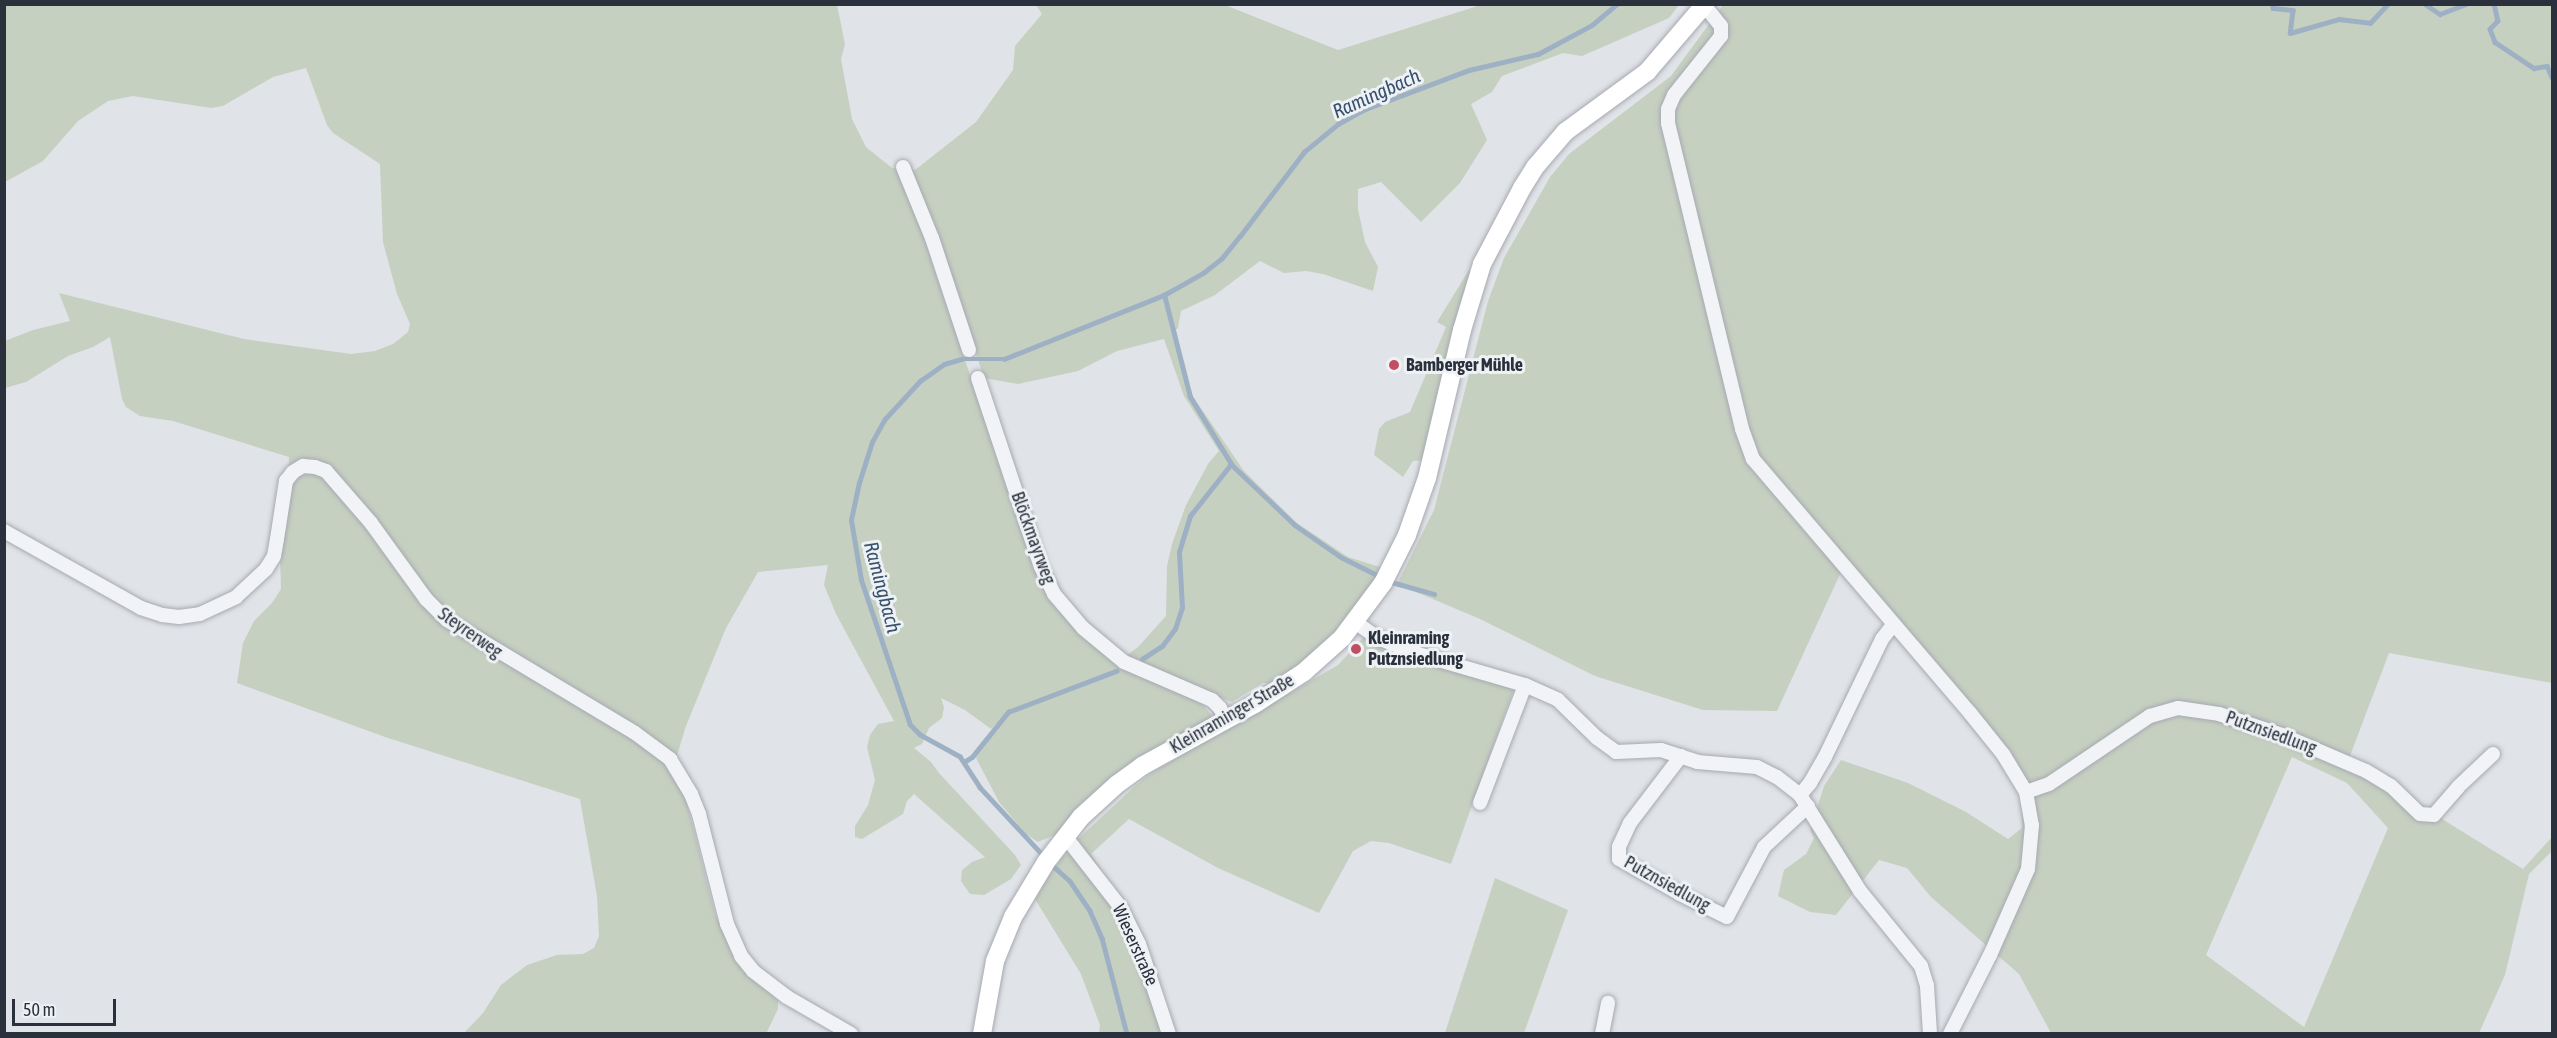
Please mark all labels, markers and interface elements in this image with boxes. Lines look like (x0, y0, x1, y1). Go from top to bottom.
water label: Ramingbach (1329, 63, 1423, 123)
place label: Bamberger Mühle (1406, 354, 1523, 376)
marker: Bamberger Mühle (1387, 358, 1401, 372)
street label: Blöckmayrweg (1006, 489, 1060, 587)
water label: Ramingbach (859, 539, 907, 635)
street label: Steyrerweg (434, 603, 506, 663)
place label: Kleinraming Putznsiedlung (1368, 628, 1463, 670)
marker: Kleinraming Putznsiedlung (1349, 642, 1363, 656)
street label: Kleinraminger Straße (1166, 670, 1298, 758)
street label: Putznsiedlung (2223, 707, 2319, 759)
street label: Putznsiedlung (1620, 852, 1714, 916)
street label: Wieserstraße (1108, 901, 1162, 989)
scale bar (15, 987, 118, 1025)
text: 50 m (23, 999, 55, 1020)

